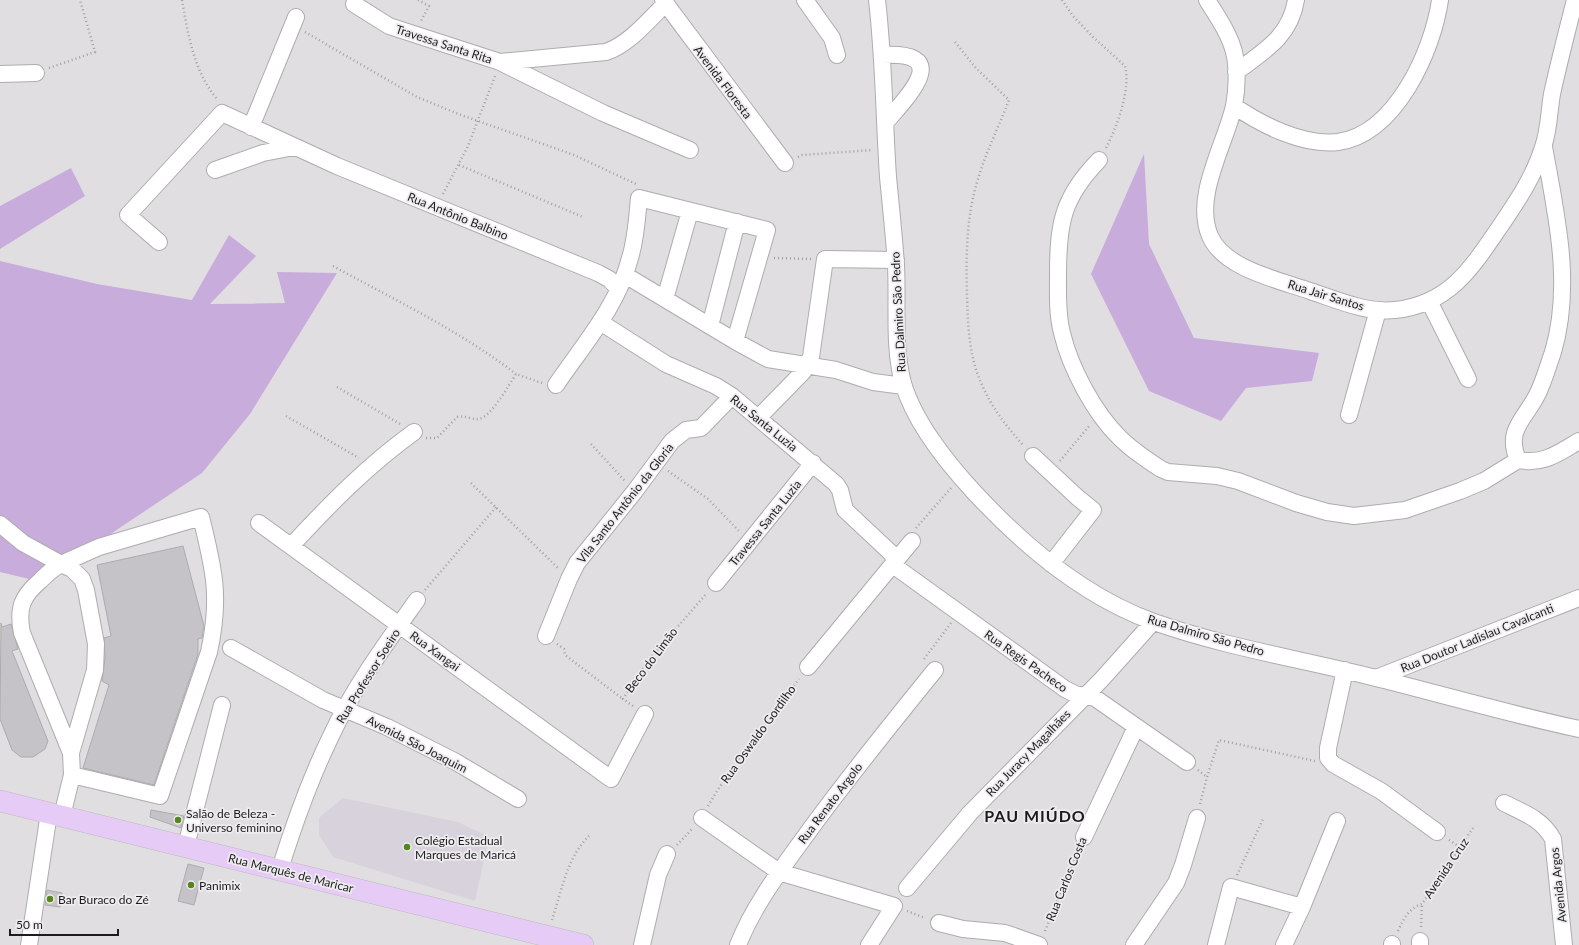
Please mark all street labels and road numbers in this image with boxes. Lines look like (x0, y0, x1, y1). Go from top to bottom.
street label: Travessa Santa Rita (394, 21, 494, 67)
street label: Avenida Floresta (691, 43, 755, 122)
street label: Rua Antônio Balbino (405, 189, 511, 243)
street label: Rua Dalmiro São Pedro (887, 251, 909, 373)
street label: Rua Jair Santos (1286, 276, 1366, 314)
street label: Rua Santa Luzia (727, 391, 801, 455)
street label: Vila Santo Antônio da Gloria (573, 440, 677, 566)
street label: Travessa Santa Luzia (726, 477, 804, 569)
street label: Rua Doutor Ladislau Cavalcanti (1398, 600, 1556, 676)
street label: Rua Dalmiro São Pedro (1146, 611, 1266, 659)
street label: Beco do Limão (622, 624, 681, 696)
street label: Rua Professor Soeiro (333, 626, 403, 726)
street label: Rua Regis Pacheco (982, 627, 1071, 695)
street label: Rua Xangai (407, 628, 463, 674)
street label: Rua Oswaldo Gordilho (717, 682, 799, 786)
street label: Rua Juracy Magalhães (983, 706, 1073, 800)
street label: Avenida São Joaquim (364, 712, 470, 776)
street label: Rua Renato Argolo (795, 759, 866, 847)
street label: Avenida Cruz (1420, 834, 1472, 901)
street label: Rua Carlos Costa (1042, 835, 1090, 923)
street label: Avenida Argos (1547, 847, 1569, 923)
street label: Rua Marquês de Maricar (227, 850, 356, 896)

